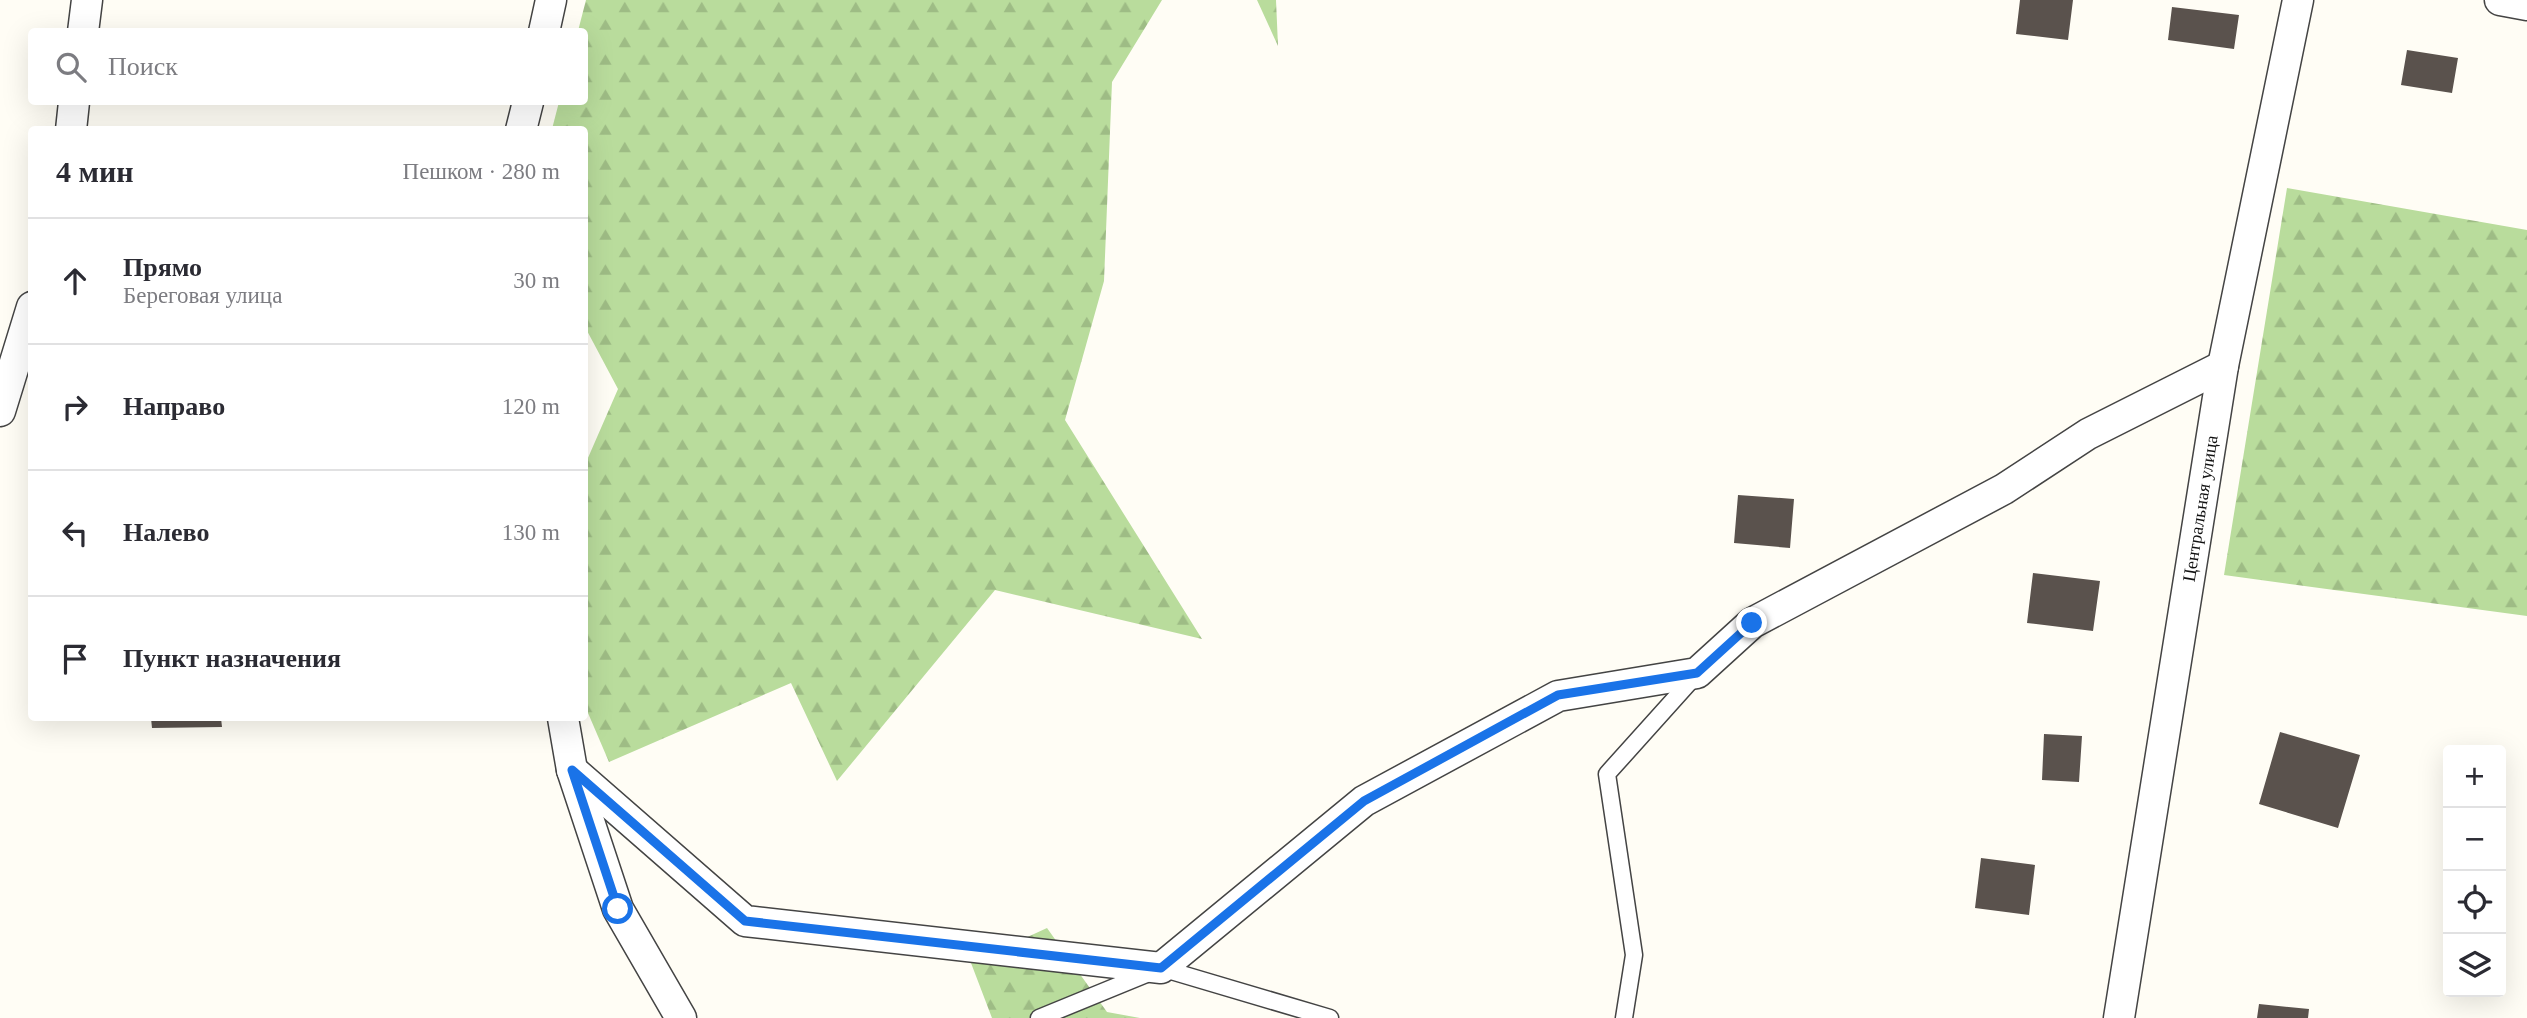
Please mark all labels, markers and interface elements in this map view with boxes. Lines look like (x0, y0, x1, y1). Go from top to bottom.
search box (28, 28, 588, 105)
icon: search (52, 48, 90, 86)
text: Поиск (108, 52, 178, 81)
text: 4 мин (56, 155, 134, 188)
text: Пешком · 280 m (403, 159, 560, 184)
text: Прямо (123, 253, 202, 282)
icon: ahead (56, 262, 94, 300)
text: 30 m (513, 268, 560, 293)
text: Береговая улица (123, 283, 282, 308)
icon: right (56, 388, 94, 426)
text: Направо (123, 392, 225, 421)
text: 120 m (502, 394, 560, 419)
street label: Центральная улица (2179, 434, 2222, 583)
icon: left (56, 514, 94, 552)
text: Налево (123, 518, 209, 547)
text: 130 m (502, 520, 560, 545)
route end (1736, 607, 1767, 638)
icon: arrive (56, 640, 94, 678)
text: Пункт назначения (123, 644, 341, 673)
map controls (2443, 745, 2506, 997)
button: + (2443, 745, 2506, 808)
button: − (2443, 808, 2506, 871)
button: locate (2443, 871, 2506, 934)
route start (602, 893, 633, 924)
button: layers (2443, 934, 2506, 997)

